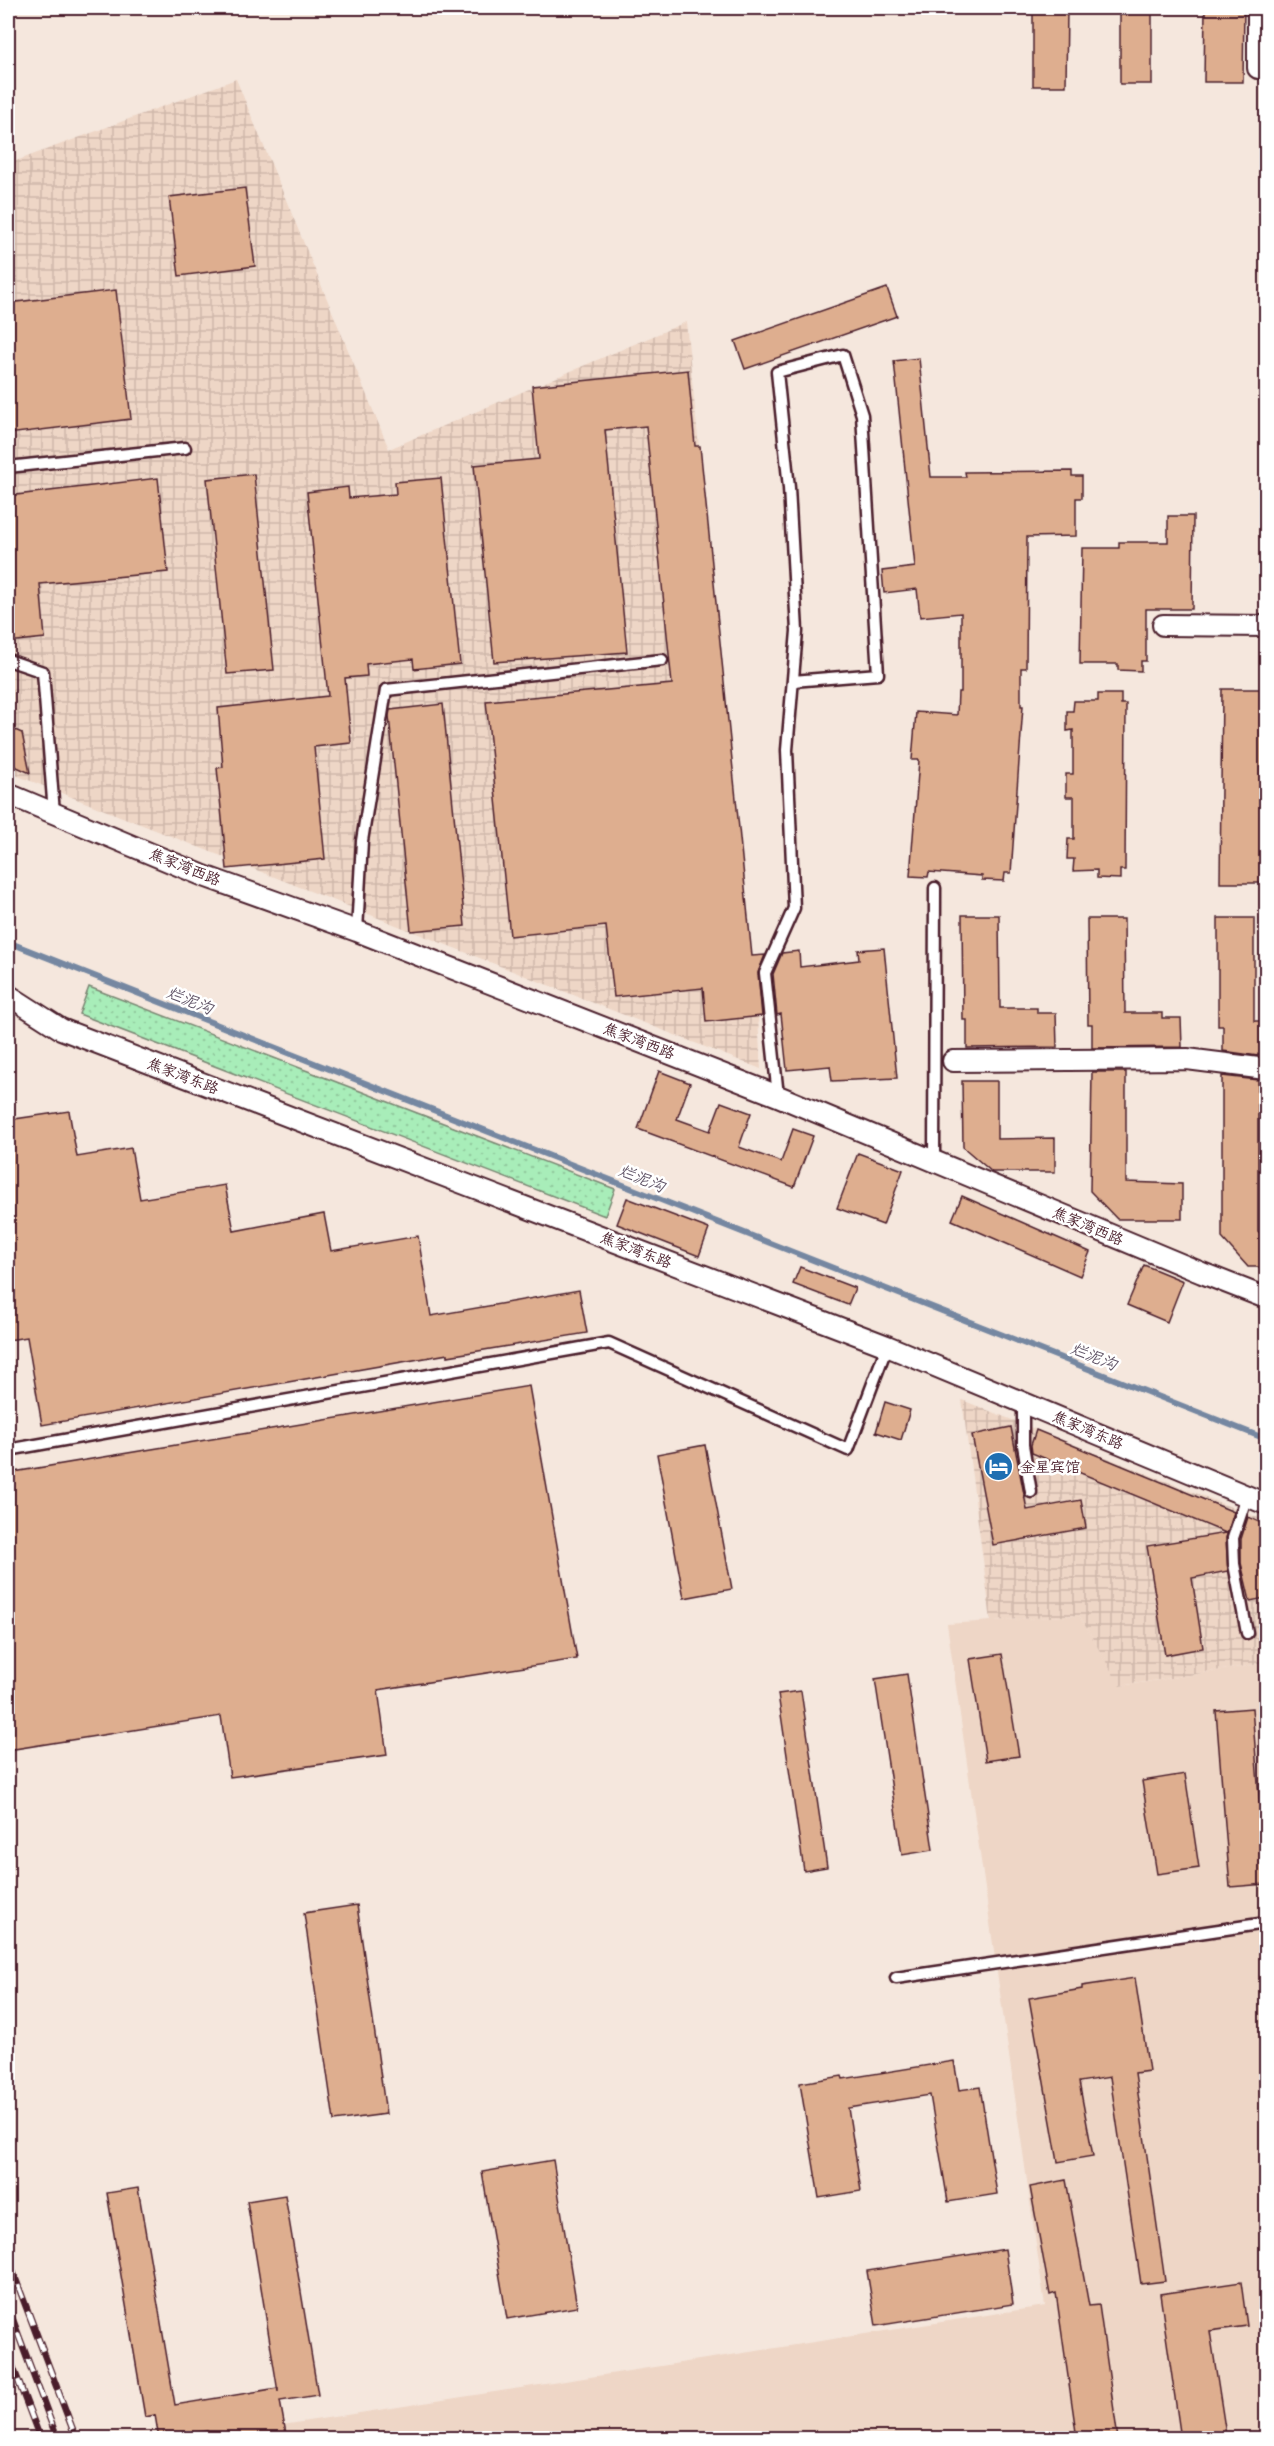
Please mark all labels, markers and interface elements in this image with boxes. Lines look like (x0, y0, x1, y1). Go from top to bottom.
street label: 焦家湾西路 (146, 845, 223, 890)
water label: 烂泥沟 (164, 984, 217, 1020)
street label: 焦家湾西路 (600, 1019, 677, 1064)
street label: 焦家湾东路 (144, 1054, 221, 1099)
water label: 烂泥沟 (616, 1162, 669, 1198)
street label: 焦家湾西路 (1050, 1203, 1126, 1250)
street label: 焦家湾东路 (597, 1228, 674, 1273)
water label: 烂泥沟 (1068, 1340, 1121, 1376)
street label: 焦家湾东路 (1050, 1407, 1126, 1454)
hotel icon: 金星宾馆 (983, 1451, 1015, 1483)
place label: 金星宾馆 (1020, 1458, 1080, 1477)

